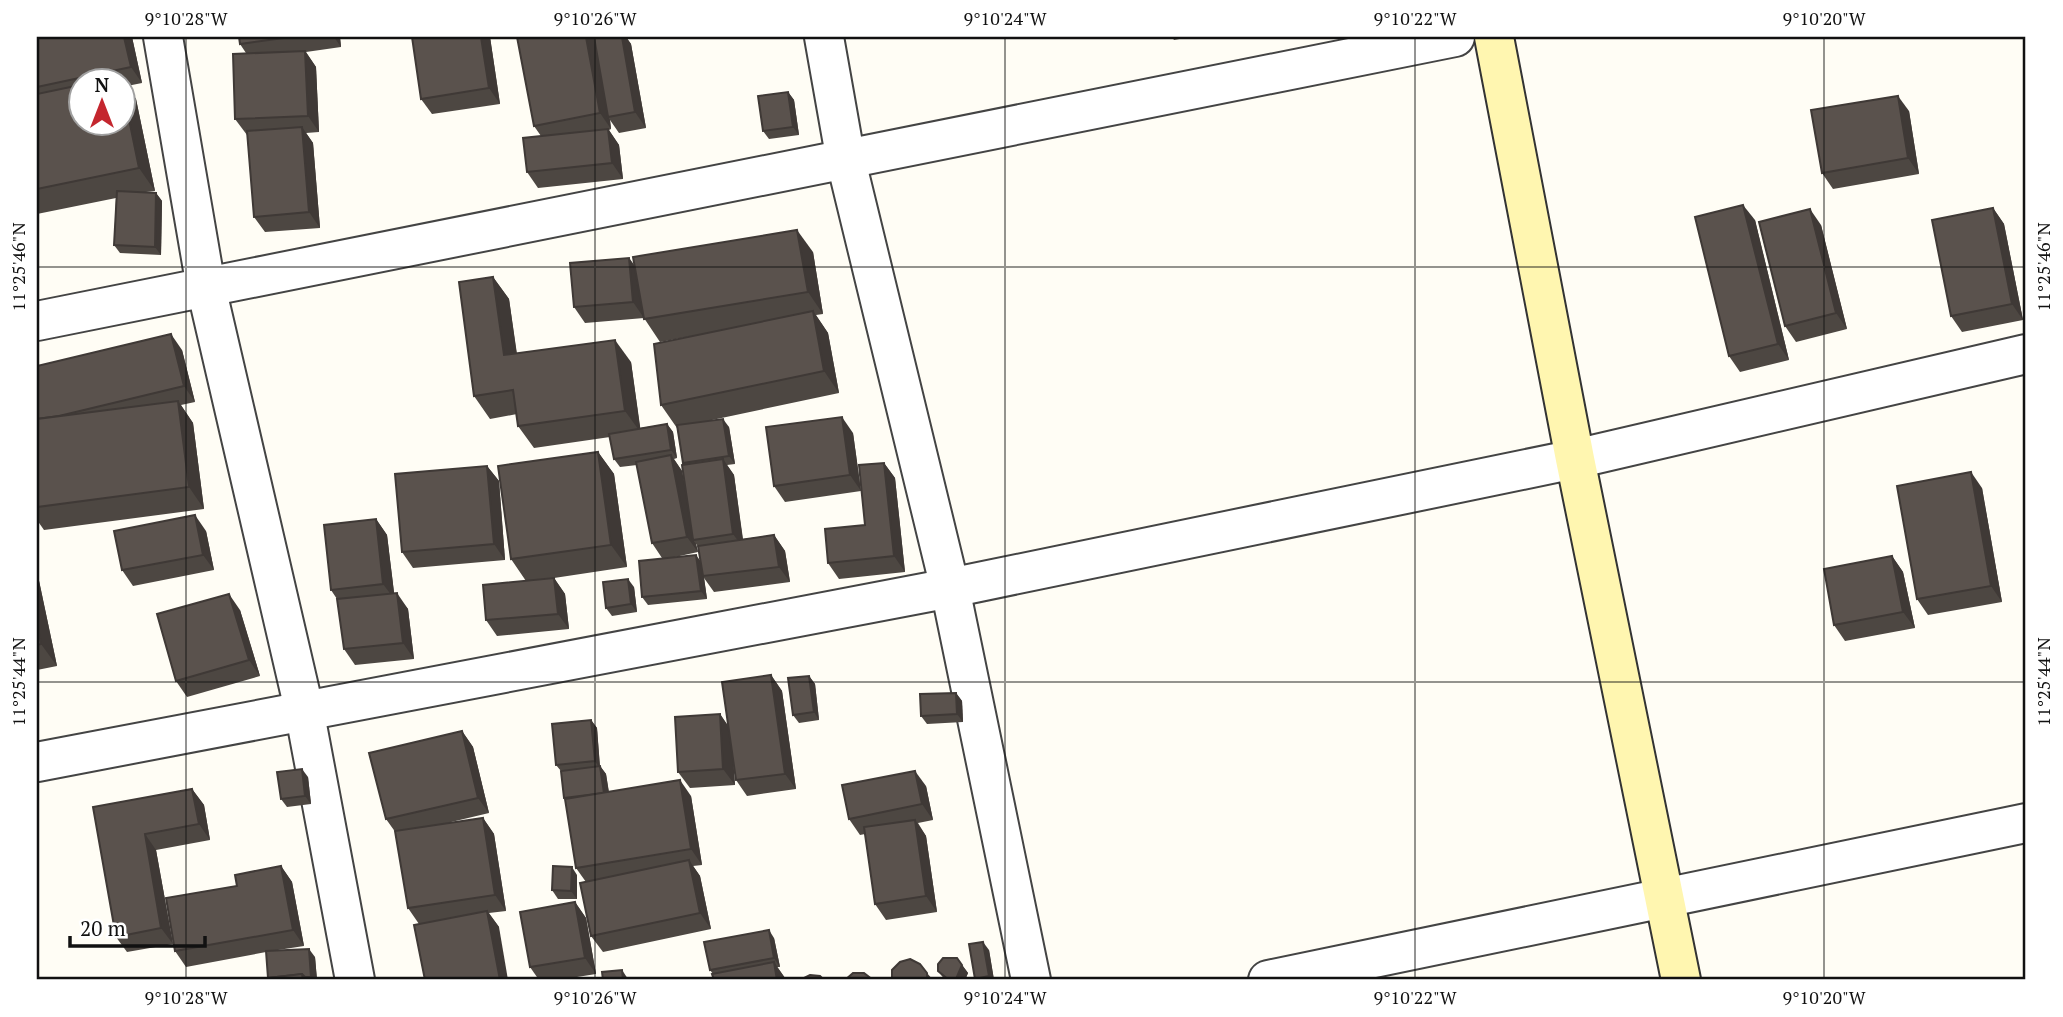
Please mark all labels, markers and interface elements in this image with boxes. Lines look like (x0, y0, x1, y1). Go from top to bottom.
text: 9°10'28"W (144, 6, 228, 30)
text: 9°10'26"W (553, 6, 637, 30)
text: 9°10'24"W (963, 6, 1047, 30)
text: 9°10'22"W (1373, 6, 1457, 30)
text: 9°10'20"W (1782, 6, 1866, 30)
north arrow (66, 66, 136, 136)
text: N (95, 72, 110, 97)
text: 11°25'46"N (6, 222, 30, 312)
text: 11°25'46"N (2031, 222, 2055, 312)
text: 11°25'44"N (6, 637, 30, 727)
text: 11°25'44"N (2031, 637, 2055, 727)
scale bar (70, 905, 205, 949)
text: 20 m (80, 914, 126, 942)
text: 9°10'28"W (144, 985, 228, 1009)
text: 9°10'26"W (553, 985, 637, 1009)
text: 9°10'24"W (963, 985, 1047, 1009)
text: 9°10'22"W (1373, 985, 1457, 1009)
text: 9°10'20"W (1782, 985, 1866, 1009)

